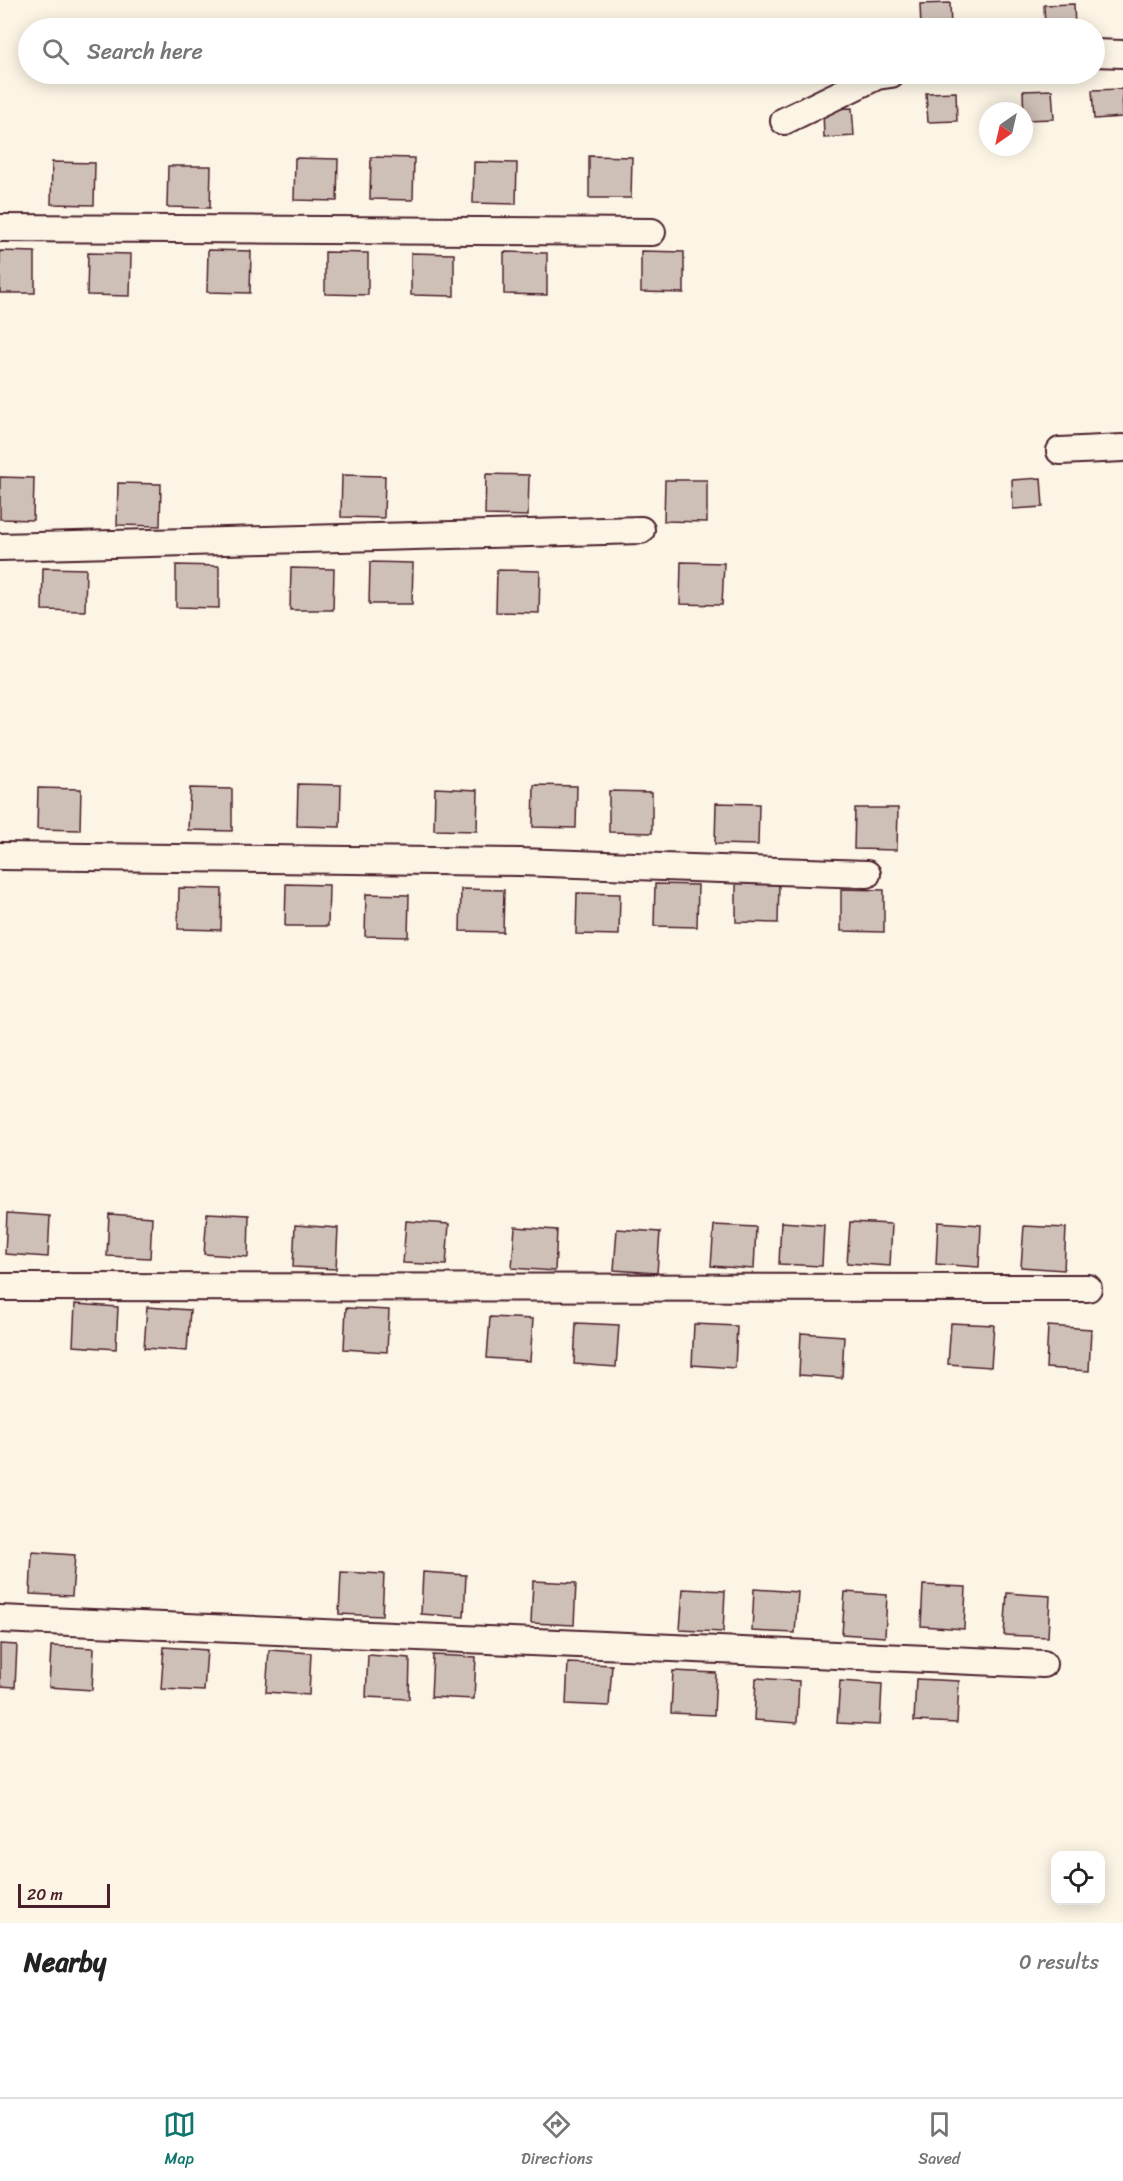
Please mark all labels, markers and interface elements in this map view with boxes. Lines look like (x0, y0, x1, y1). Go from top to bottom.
search box (18, 18, 1105, 84)
text: Search here (87, 32, 203, 71)
icon: search (39, 35, 72, 68)
north arrow (979, 102, 1033, 156)
map controls (1051, 1851, 1105, 1905)
button: locate (1051, 1851, 1105, 1905)
text: 20 m (27, 1880, 63, 1909)
scale bar (18, 1881, 110, 1908)
text: Nearby (24, 1939, 106, 1985)
text: 0 results (1019, 1945, 1099, 1980)
tab: Map (163, 2108, 196, 2173)
tab: Directions (521, 2108, 593, 2173)
tab: Saved (918, 2108, 960, 2173)

